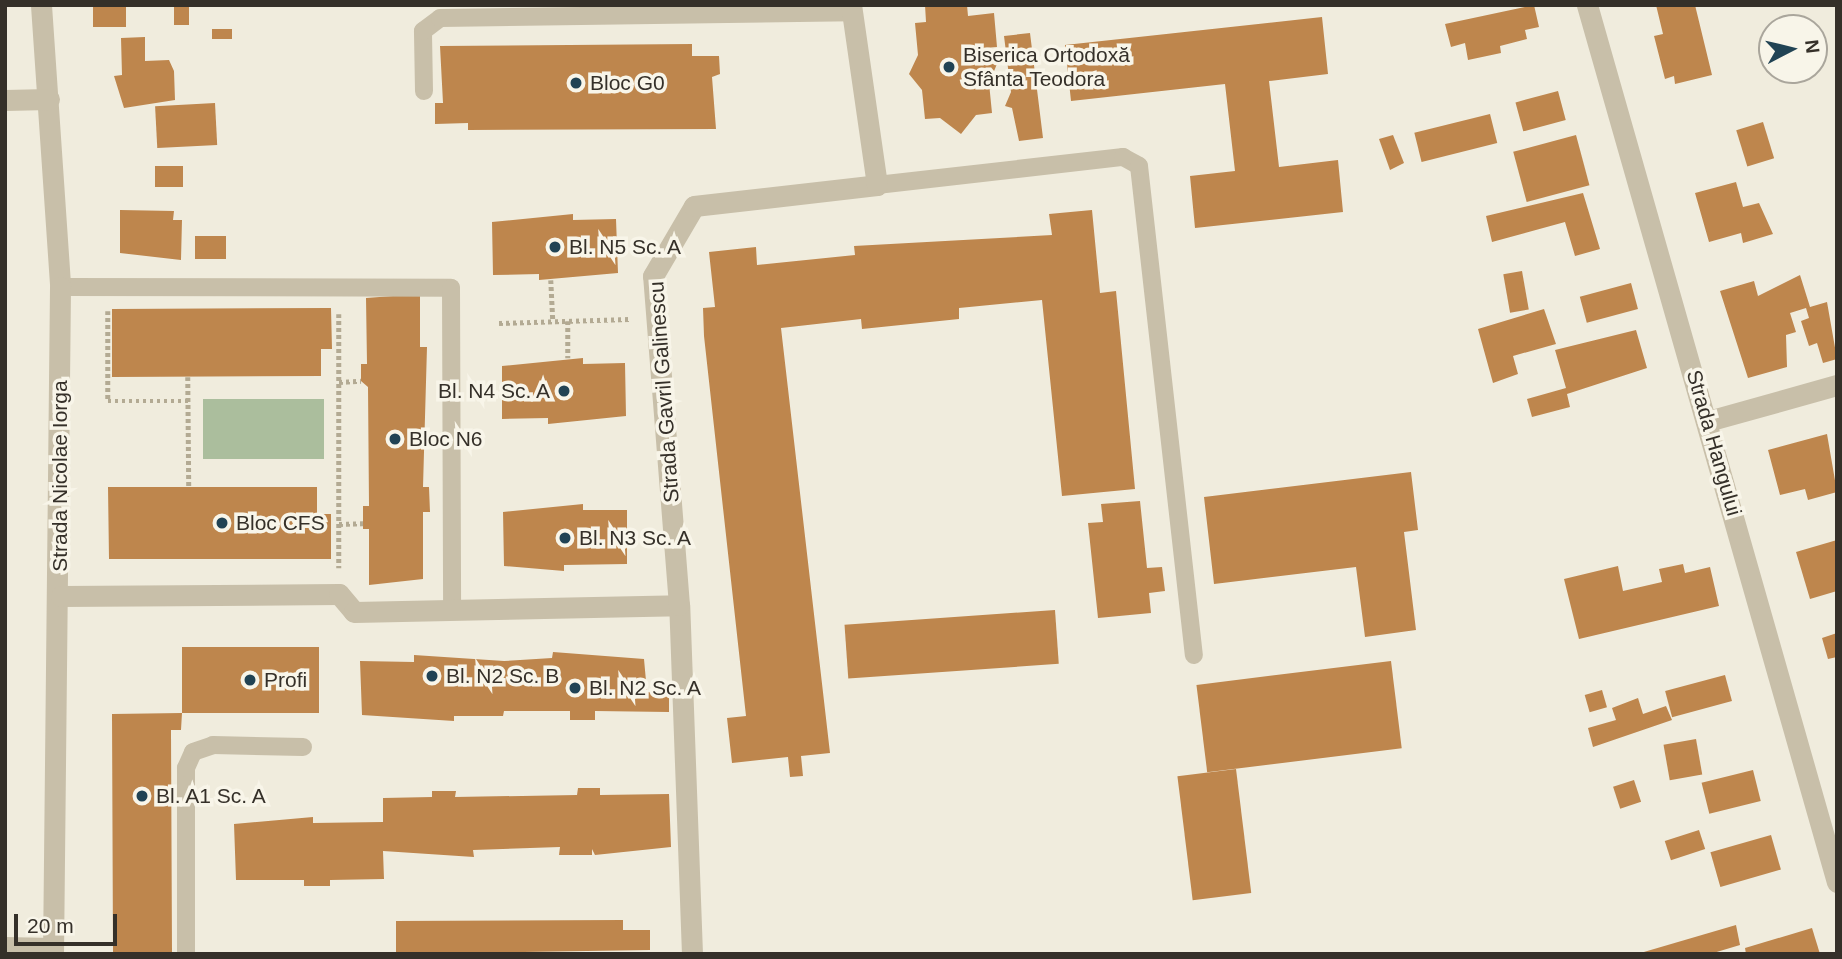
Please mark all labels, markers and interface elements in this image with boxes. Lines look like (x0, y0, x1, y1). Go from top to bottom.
north arrow (1758, 14, 1828, 84)
text: N (1801, 39, 1824, 55)
place label: Biserica Ortodoxă Sfânta Teodora (963, 42, 1130, 92)
marker: Biserica Ortodoxă Sfânta Teodora (941, 59, 957, 75)
place label: Bloc G0 (590, 70, 665, 96)
marker: Bloc G0 (568, 75, 584, 91)
place label: Bl. N5 Sc. A (569, 234, 682, 260)
marker: Bl. N5 Sc. A (547, 239, 563, 255)
street label: Strada Gavril Galinescu (644, 281, 684, 503)
street label: Strada Hangului (1681, 367, 1747, 519)
place label: Bl. N4 Sc. A (437, 378, 550, 404)
street label: Strada Nicolae Iorga (47, 380, 73, 572)
marker: Bl. N4 Sc. A (556, 383, 572, 399)
place label: Bloc N6 (409, 426, 483, 452)
marker: Bloc N6 (387, 431, 403, 447)
place label: Bloc CFS (236, 510, 325, 536)
marker: Bloc CFS (214, 515, 230, 531)
place label: Bl. N3 Sc. A (579, 525, 692, 551)
marker: Bl. N3 Sc. A (557, 530, 573, 546)
place label: Bl. N2 Sc. B (446, 663, 559, 689)
place label: Profi (264, 667, 307, 693)
marker: Bl. N2 Sc. B (424, 668, 440, 684)
marker: Profi (242, 672, 258, 688)
place label: Bl. N2 Sc. A (589, 675, 702, 701)
marker: Bl. N2 Sc. A (567, 680, 583, 696)
place label: Bl. A1 Sc. A (156, 783, 268, 809)
marker: Bl. A1 Sc. A (134, 788, 150, 804)
scale bar (18, 900, 121, 944)
text: 20 m (27, 914, 74, 937)

